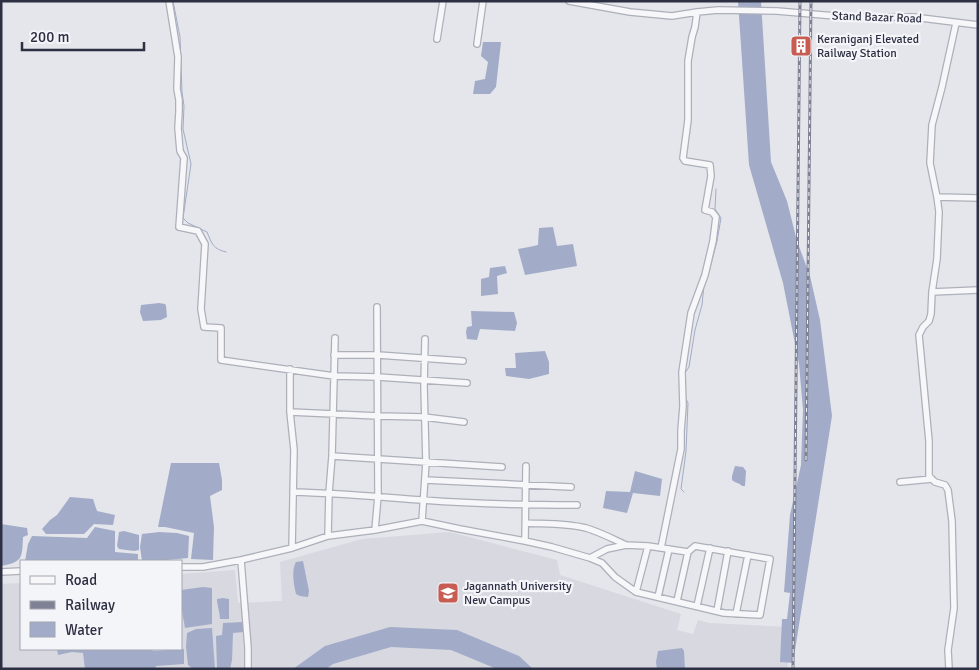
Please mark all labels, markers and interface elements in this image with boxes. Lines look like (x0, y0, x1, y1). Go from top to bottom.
street label: Stand Bazar Road (832, 8, 922, 27)
scale bar (22, 20, 145, 52)
text: 200 m (30, 28, 70, 46)
place label: Keraniganj Elevated Railway Station (817, 32, 919, 61)
building icon: Keraniganj Elevated Railway Station (789, 34, 813, 58)
legend (20, 560, 182, 650)
text: Road (65, 571, 97, 589)
place label: Jagannath University New Campus (464, 579, 572, 608)
school or university icon: Jagannath University New Campus (436, 581, 460, 605)
text: Railway (65, 596, 115, 614)
text: Water (65, 621, 103, 639)

